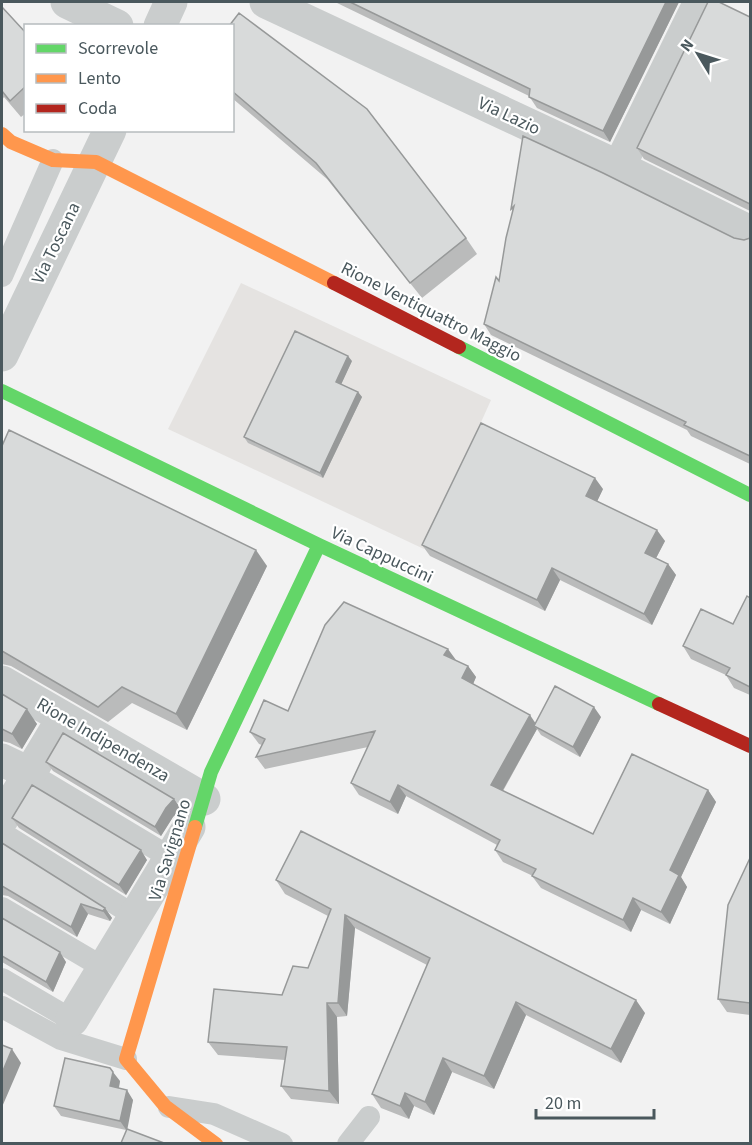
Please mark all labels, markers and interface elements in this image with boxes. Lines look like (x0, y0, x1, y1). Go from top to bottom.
legend (24, 24, 234, 132)
north arrow (668, 24, 728, 84)
text: N (675, 34, 699, 56)
text: Scorrevole (78, 36, 158, 61)
text: Lento (78, 66, 121, 91)
street label: Via Lazio (474, 91, 544, 141)
text: Coda (78, 96, 117, 121)
street label: Via Toscana (25, 198, 87, 288)
street label: Rione Ventiquattro Maggio (336, 256, 526, 368)
street label: Via Cappuccini (327, 520, 437, 590)
street label: Rione Indipendenza (32, 692, 174, 788)
street label: Via Savignano (143, 796, 197, 904)
scale bar (536, 1082, 654, 1120)
text: 20 m (545, 1091, 581, 1116)

